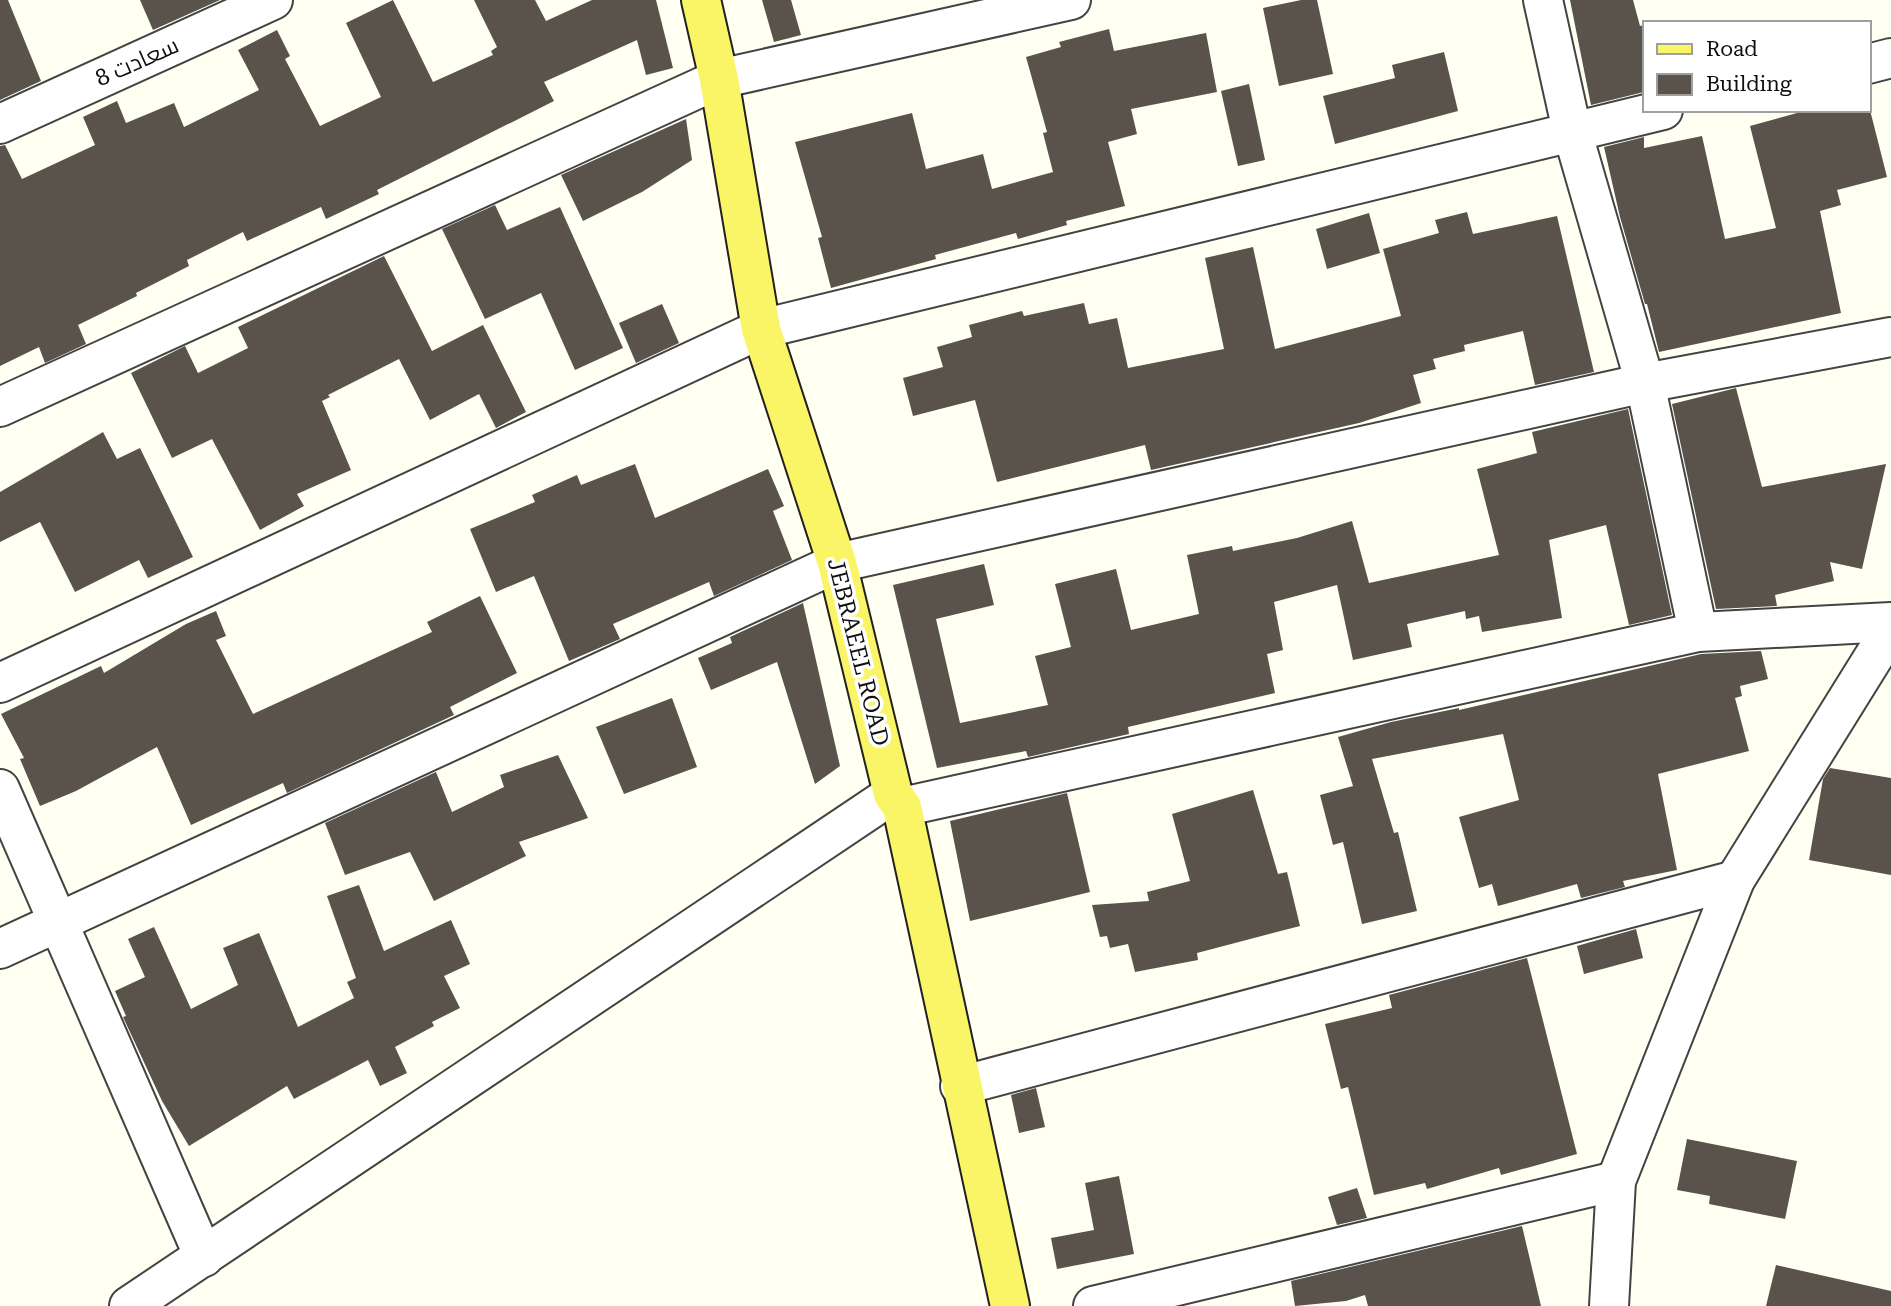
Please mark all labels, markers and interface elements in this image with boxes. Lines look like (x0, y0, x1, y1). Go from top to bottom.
legend (1643, 21, 1870, 112)
street label: سعادت 8 (91, 32, 183, 92)
text: Road (1706, 37, 1758, 61)
text: Building (1706, 72, 1792, 96)
street label: JEBRAEEL ROAD (822, 555, 894, 749)

